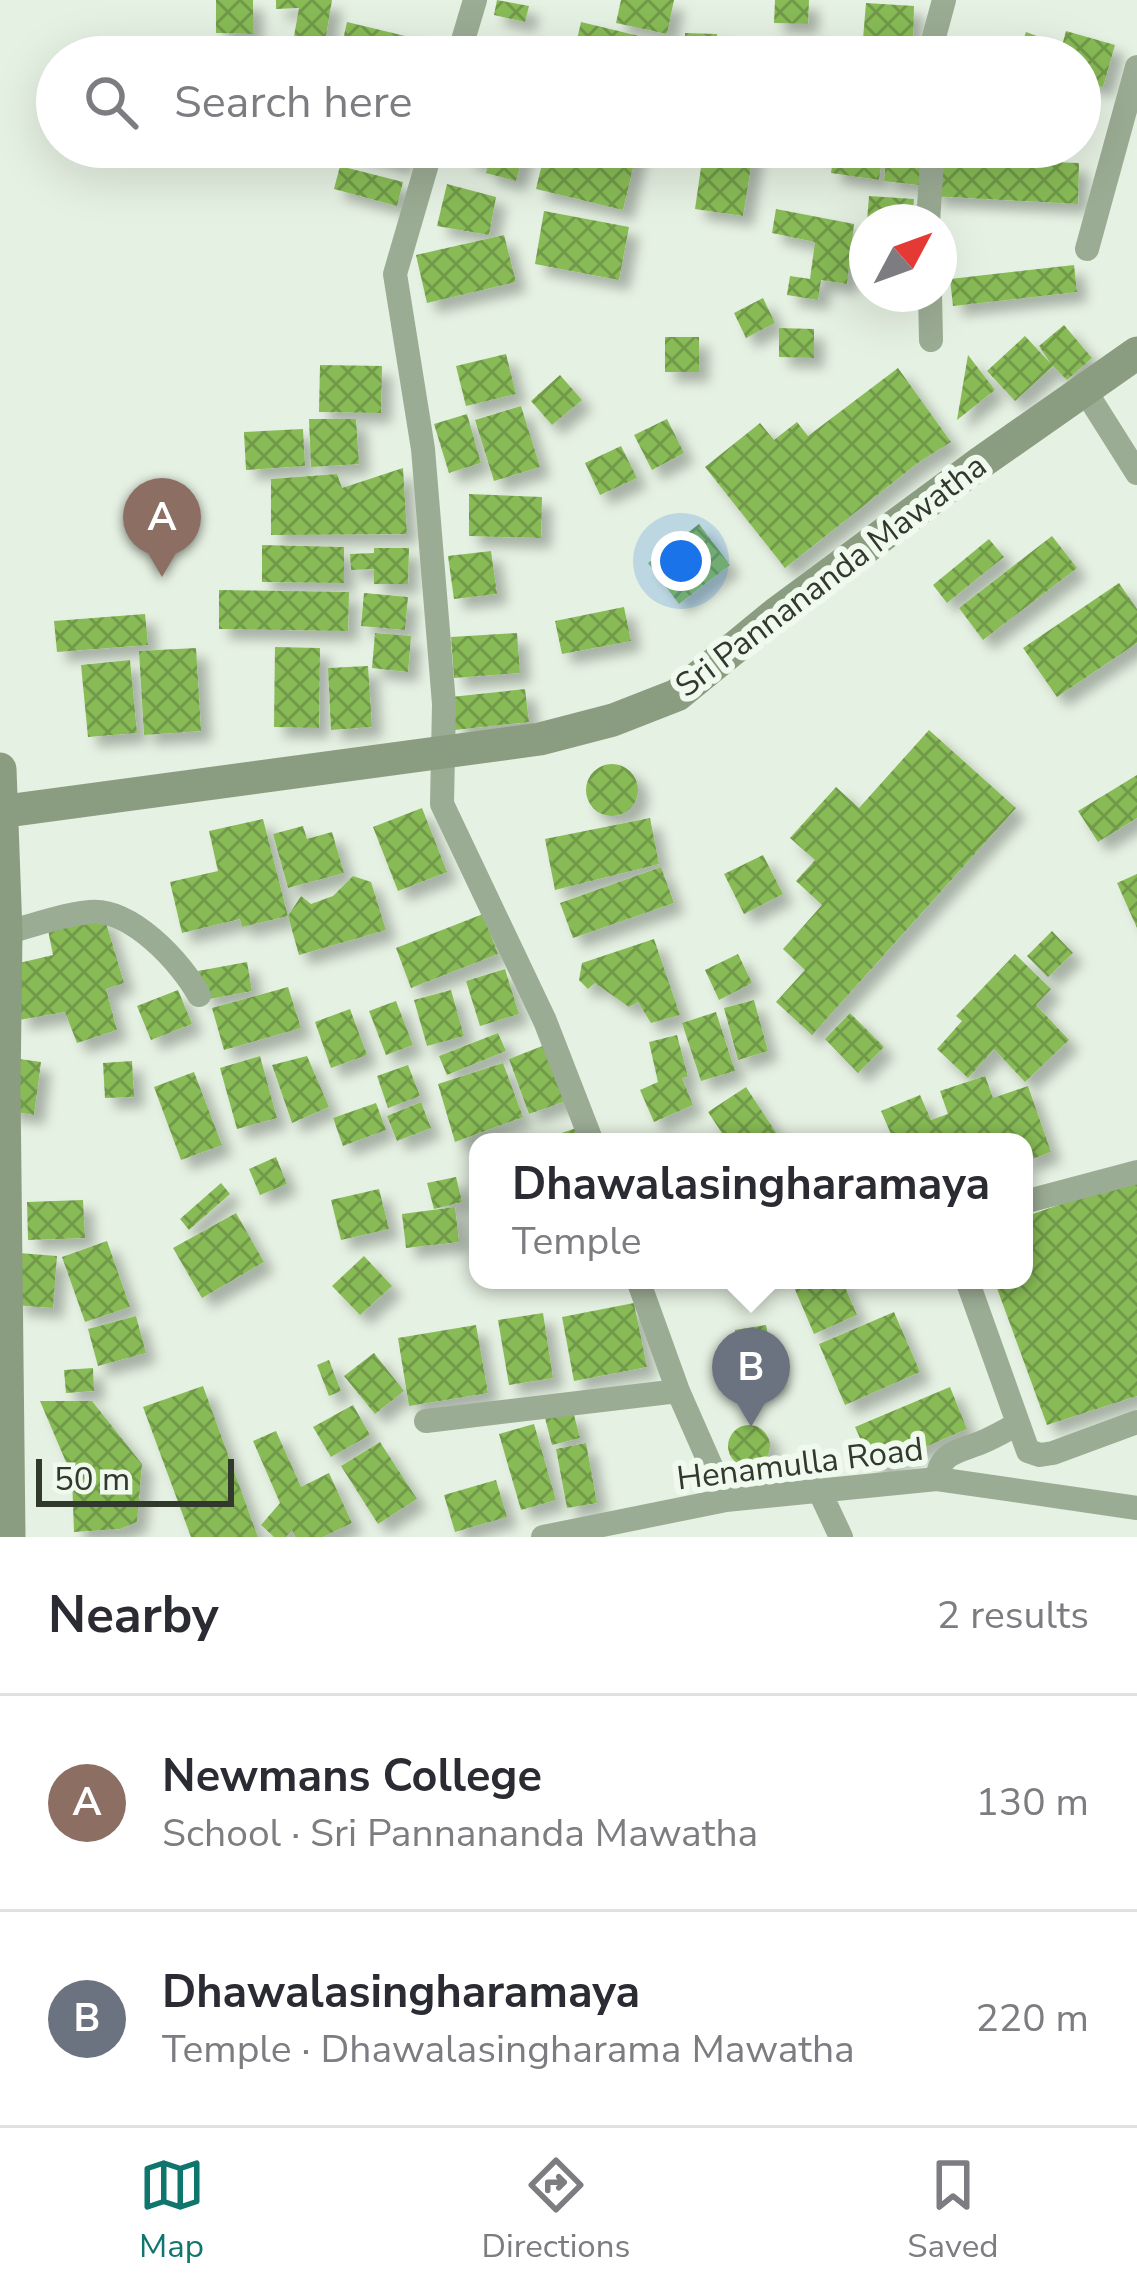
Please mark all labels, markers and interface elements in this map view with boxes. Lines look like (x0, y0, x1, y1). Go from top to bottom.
search box (36, 36, 1101, 168)
icon: search (78, 69, 144, 135)
text: Search here (174, 72, 413, 133)
north arrow (849, 204, 957, 312)
street label: Sri Pannananda Mawatha (666, 444, 996, 708)
pin: A (123, 478, 201, 577)
your location (651, 531, 711, 591)
popup (469, 1133, 1033, 1289)
text: Dhawalasingharamaya (512, 1154, 990, 1215)
text: Temple (512, 1215, 641, 1268)
pin: B (712, 1328, 790, 1427)
street label: Henamulla Road (674, 1427, 926, 1501)
scale bar (36, 1453, 234, 1506)
text: 50 m (54, 1457, 130, 1502)
text: Nearby (48, 1580, 219, 1650)
text: 2 results (937, 1589, 1089, 1642)
text: Newmans College (162, 1746, 542, 1807)
text: A (72, 1776, 102, 1829)
text: 130 m (975, 1776, 1089, 1829)
text: School · Sri Pannananda Mawatha (162, 1807, 758, 1860)
text: Dhawalasingharamaya (162, 1962, 640, 2023)
text: B (74, 1992, 100, 2045)
text: 220 m (975, 1992, 1089, 2045)
text: Temple · Dhawalasingharama Mawatha (162, 2023, 855, 2076)
tab: Map (139, 2152, 205, 2269)
tab: Directions (482, 2152, 630, 2269)
tab: Saved (907, 2152, 998, 2269)

